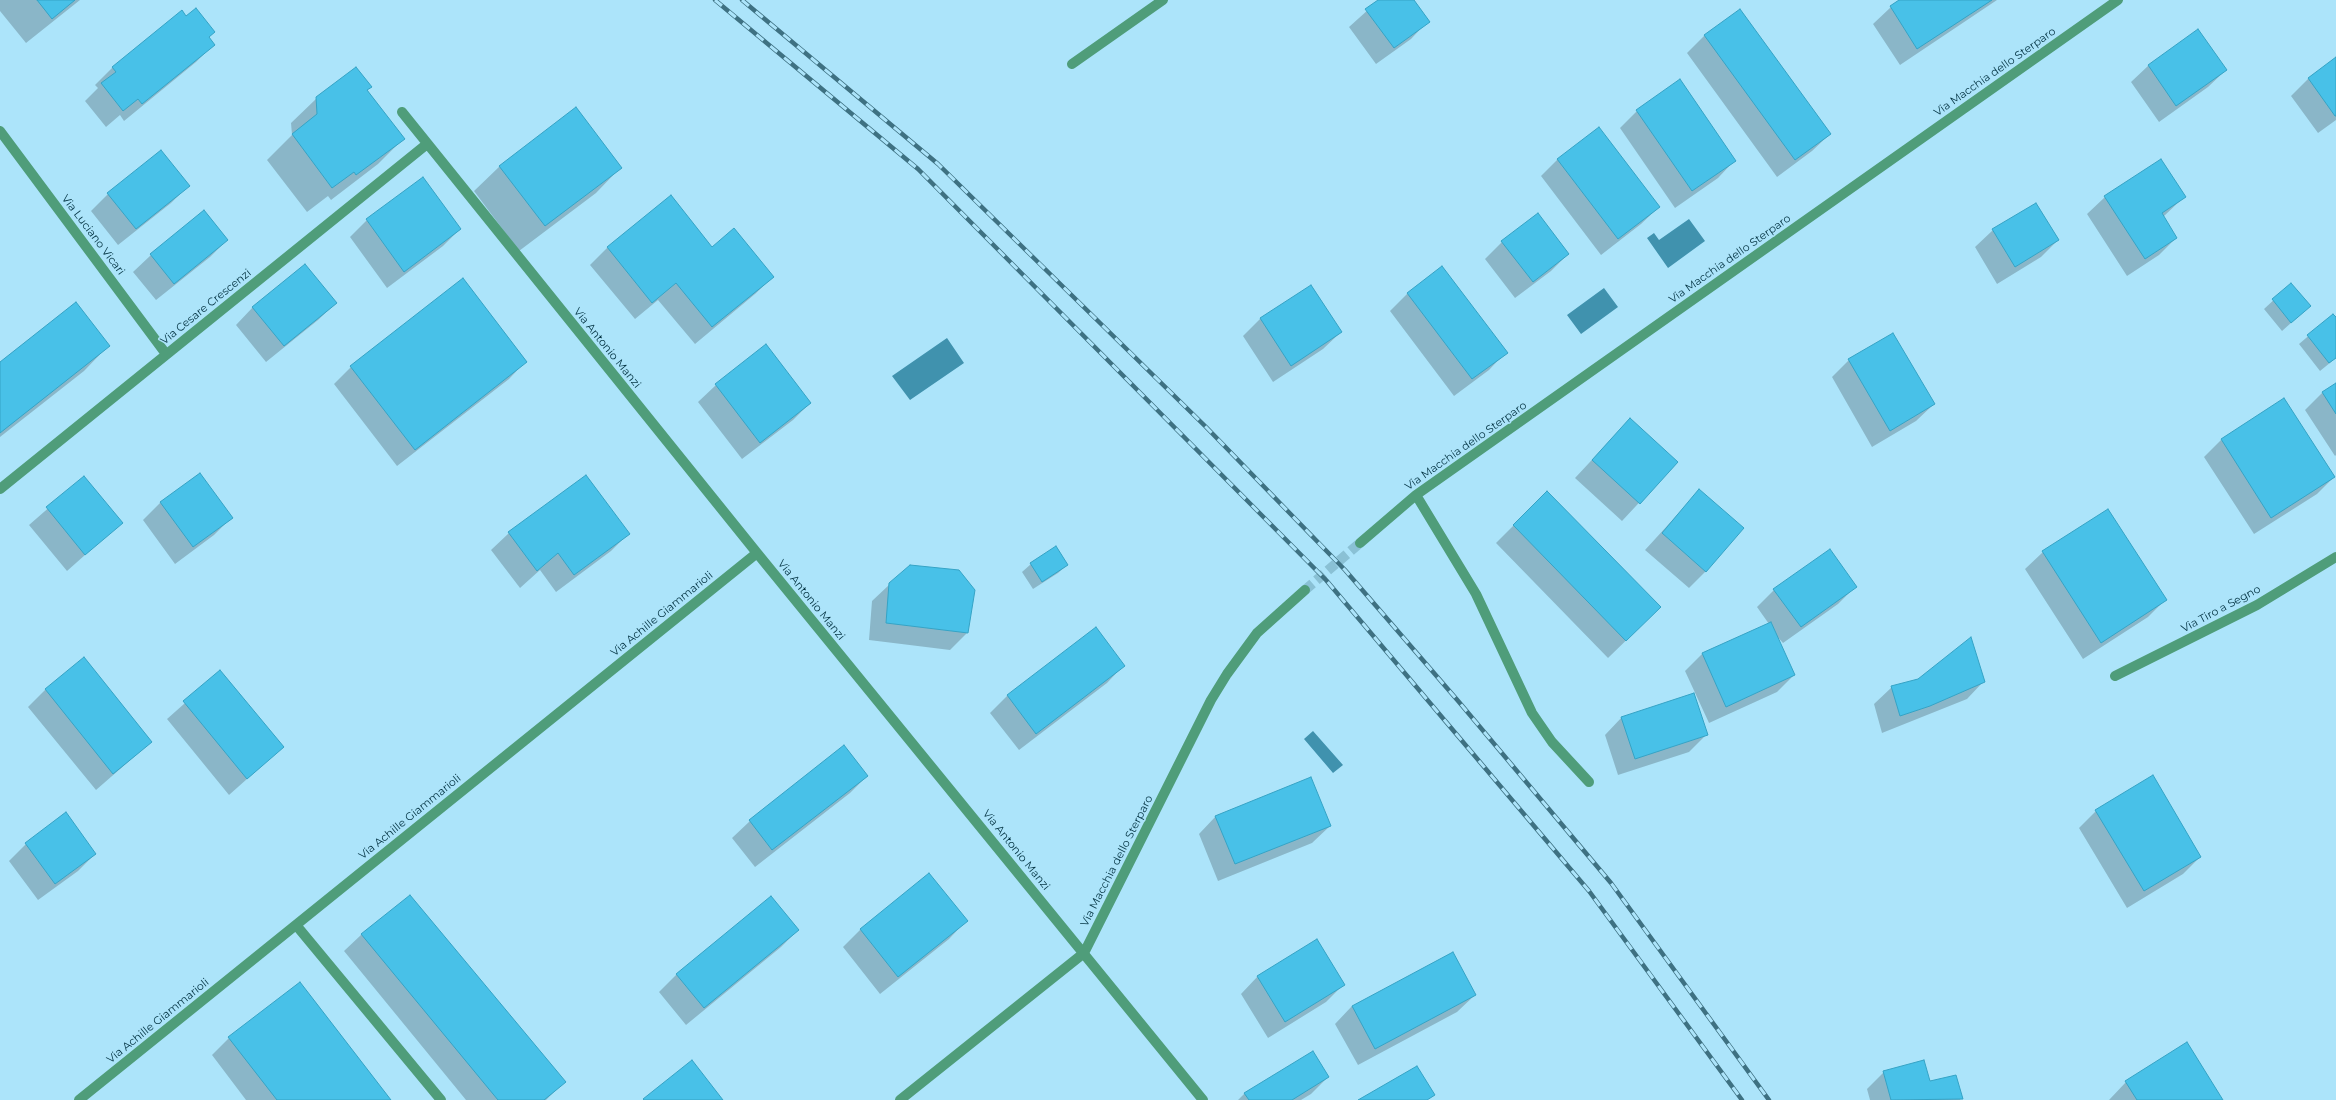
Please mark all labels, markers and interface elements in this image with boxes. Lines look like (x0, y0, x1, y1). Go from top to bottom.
street label: Via Macchia dello Sterparo (1932, 25, 2058, 119)
street label: Via Luciano Vicari (59, 192, 127, 278)
street label: Via Macchia dello Sterparo (1667, 212, 1793, 306)
street label: Via Cesare Crescenzi (158, 266, 254, 348)
street label: Via Antonio Manzi (571, 305, 643, 391)
street label: Via Macchia dello Sterparo (1403, 399, 1529, 493)
street label: Via Antonio Manzi (775, 557, 847, 643)
street label: Via Achille Giammarioli (608, 569, 716, 659)
street label: Via Tiro a Segno (2179, 583, 2263, 635)
street label: Via Achille Giammarioli (356, 772, 464, 862)
street label: Via Macchia dello Sterparo (1078, 793, 1156, 929)
street label: Via Antonio Manzi (980, 807, 1052, 893)
street label: Via Achille Giammarioli (104, 976, 212, 1066)

